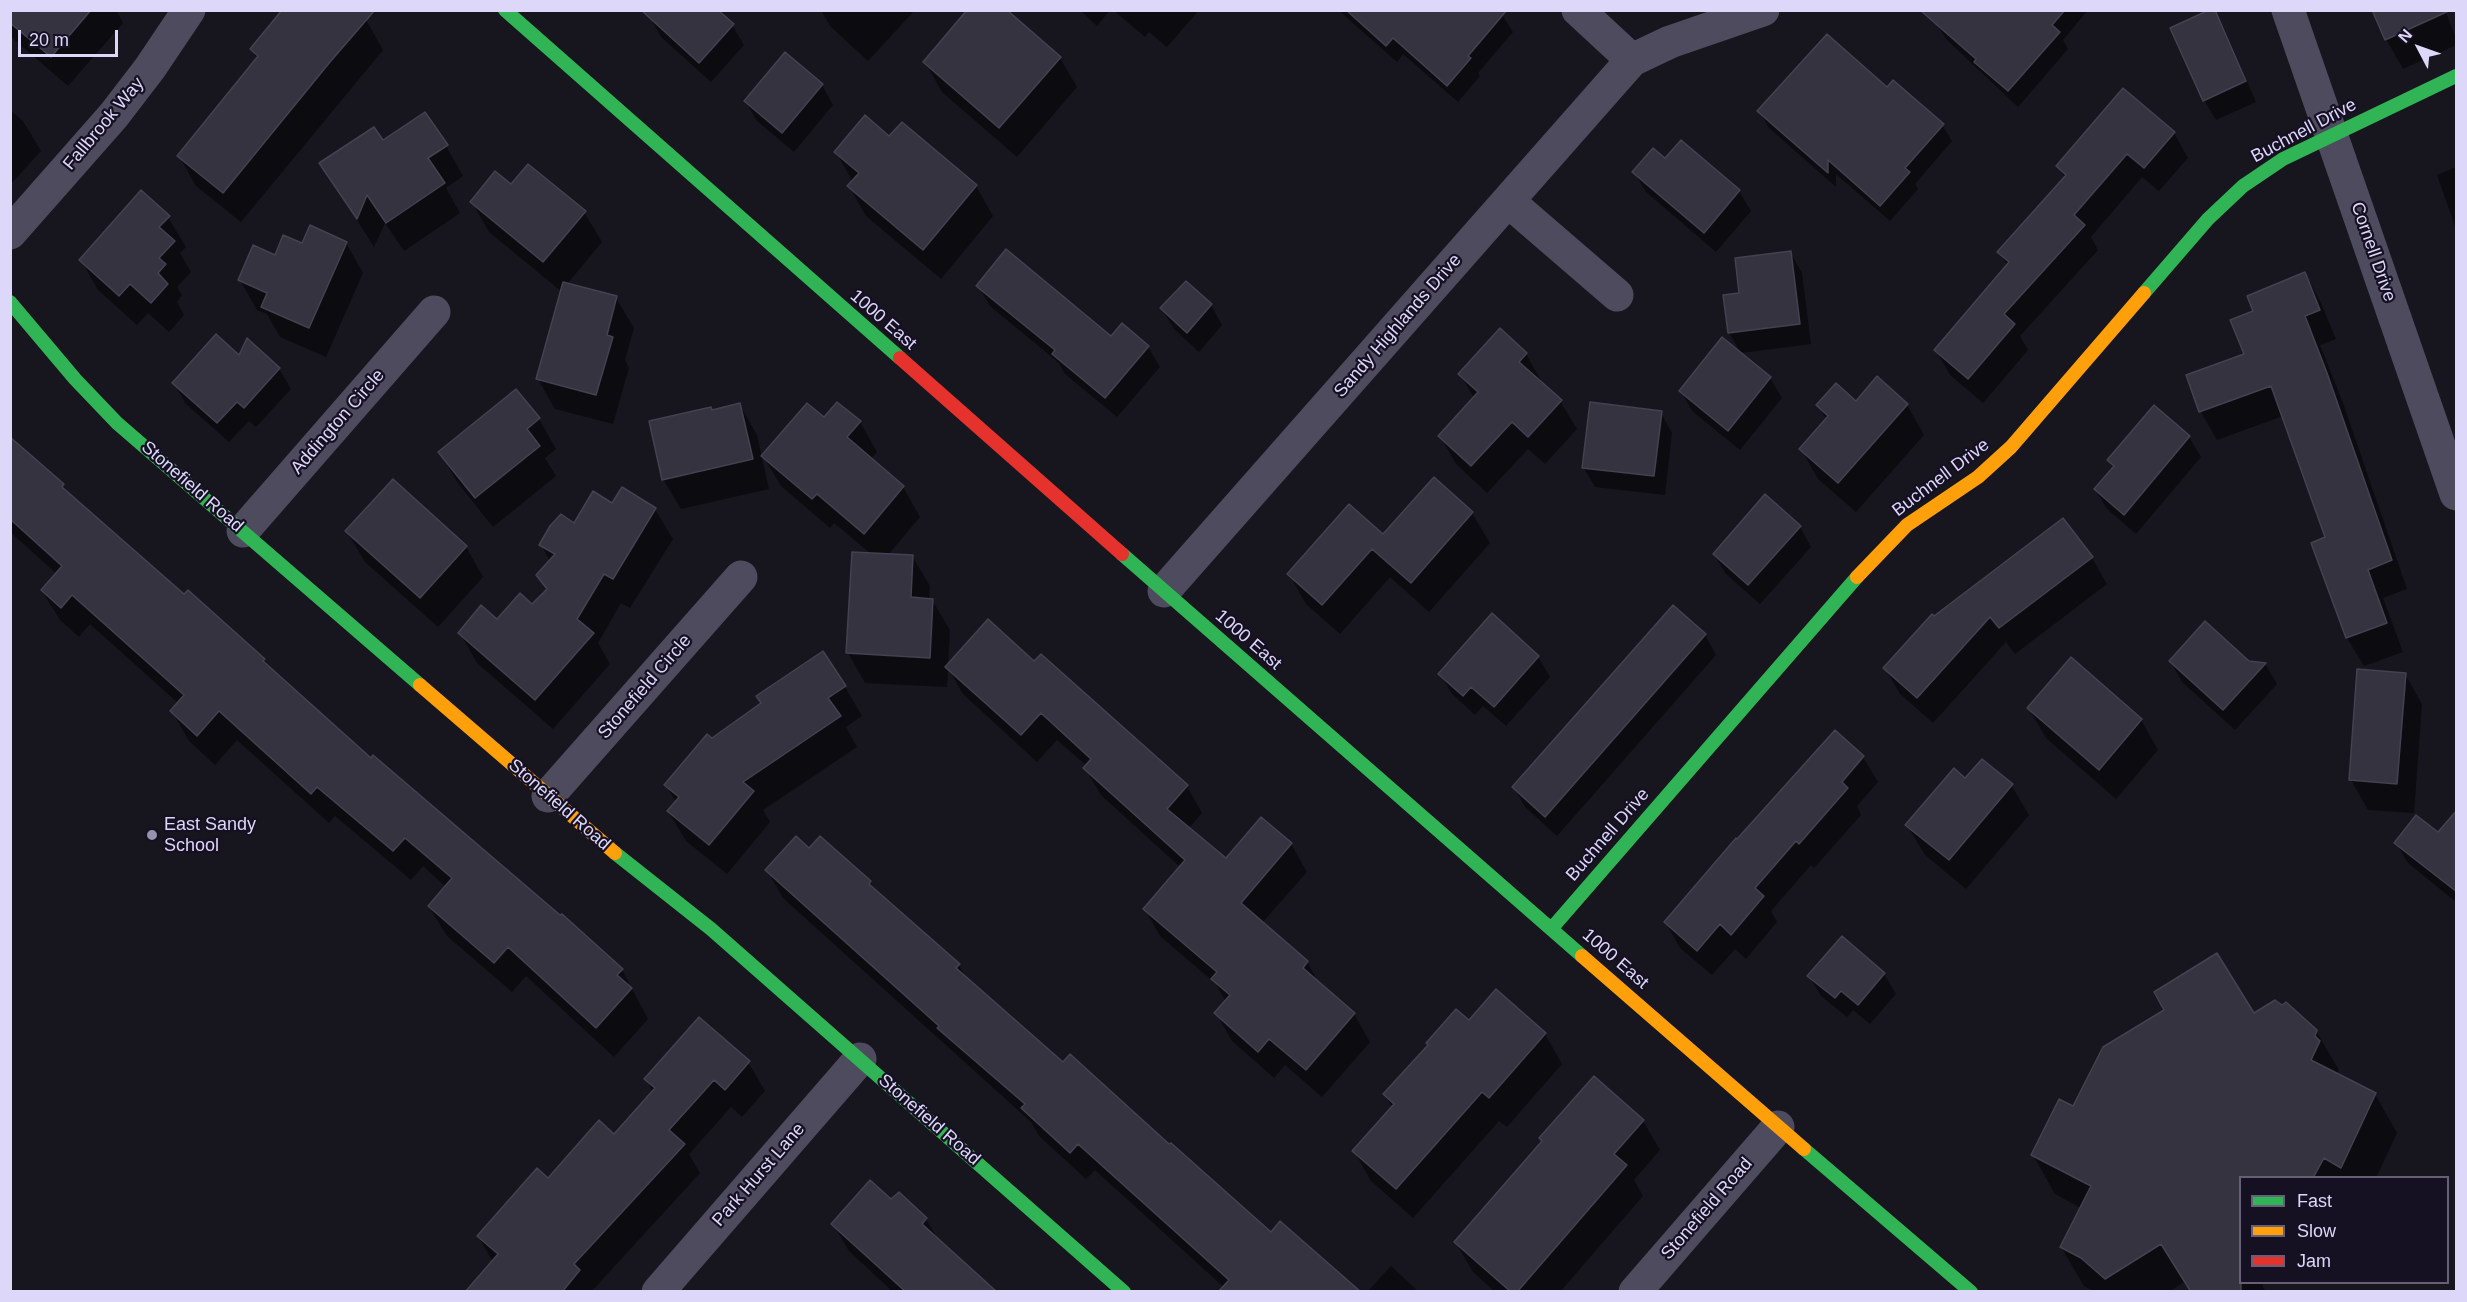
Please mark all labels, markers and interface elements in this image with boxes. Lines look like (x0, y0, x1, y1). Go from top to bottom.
scale bar (21, 18, 122, 56)
north arrow (2389, 18, 2449, 78)
text: N (2395, 26, 2415, 46)
text: 20 m (29, 30, 69, 50)
street label: Fallbrook Way (59, 73, 149, 175)
street label: Buchnell Drive (2248, 94, 2360, 168)
street label: Cornell Drive (2346, 199, 2400, 305)
street label: Sandy Highlands Drive (1330, 250, 1466, 402)
street label: 1000 East (845, 285, 921, 355)
street label: Addington Circle (287, 365, 389, 479)
street label: Buchnell Drive (1888, 434, 1994, 522)
street label: Stonefield Road (137, 437, 247, 537)
street label: 1000 East (1210, 605, 1286, 675)
street label: Stonefield Circle (594, 630, 696, 744)
street label: Stonefield Road (504, 755, 614, 855)
street label: Buchnell Drive (1562, 784, 1654, 886)
place label: East Sandy School (164, 814, 256, 856)
marker: East Sandy School (145, 828, 159, 842)
street label: 1000 East (1577, 924, 1653, 994)
street label: Stonefield Road (874, 1070, 984, 1170)
street label: Park Hurst Lane (708, 1119, 810, 1231)
street label: Stonefield Road (1657, 1154, 1757, 1264)
legend (2239, 1176, 2449, 1284)
text: Fast (2297, 1191, 2332, 1211)
text: Slow (2297, 1221, 2336, 1241)
text: Jam (2297, 1251, 2331, 1271)

